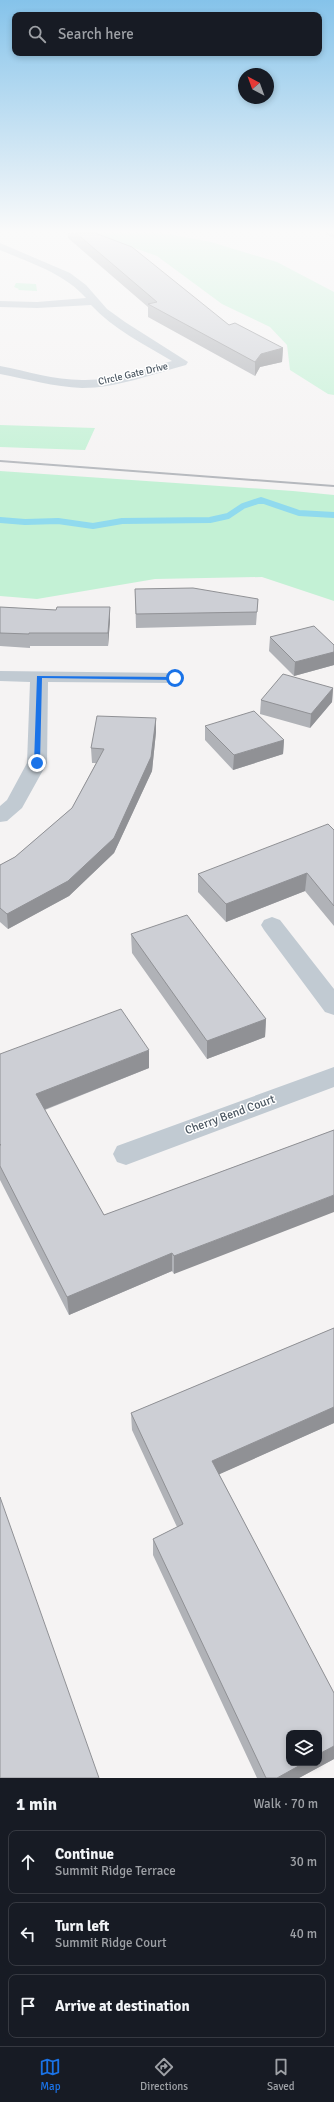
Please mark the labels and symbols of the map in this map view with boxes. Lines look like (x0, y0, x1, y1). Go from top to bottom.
north arrow (238, 68, 274, 104)
street label: Circle Gate Drive (97, 360, 169, 388)
route start (166, 669, 184, 687)
route end (28, 754, 46, 772)
street label: Cherry Bend Court (183, 1092, 277, 1138)

